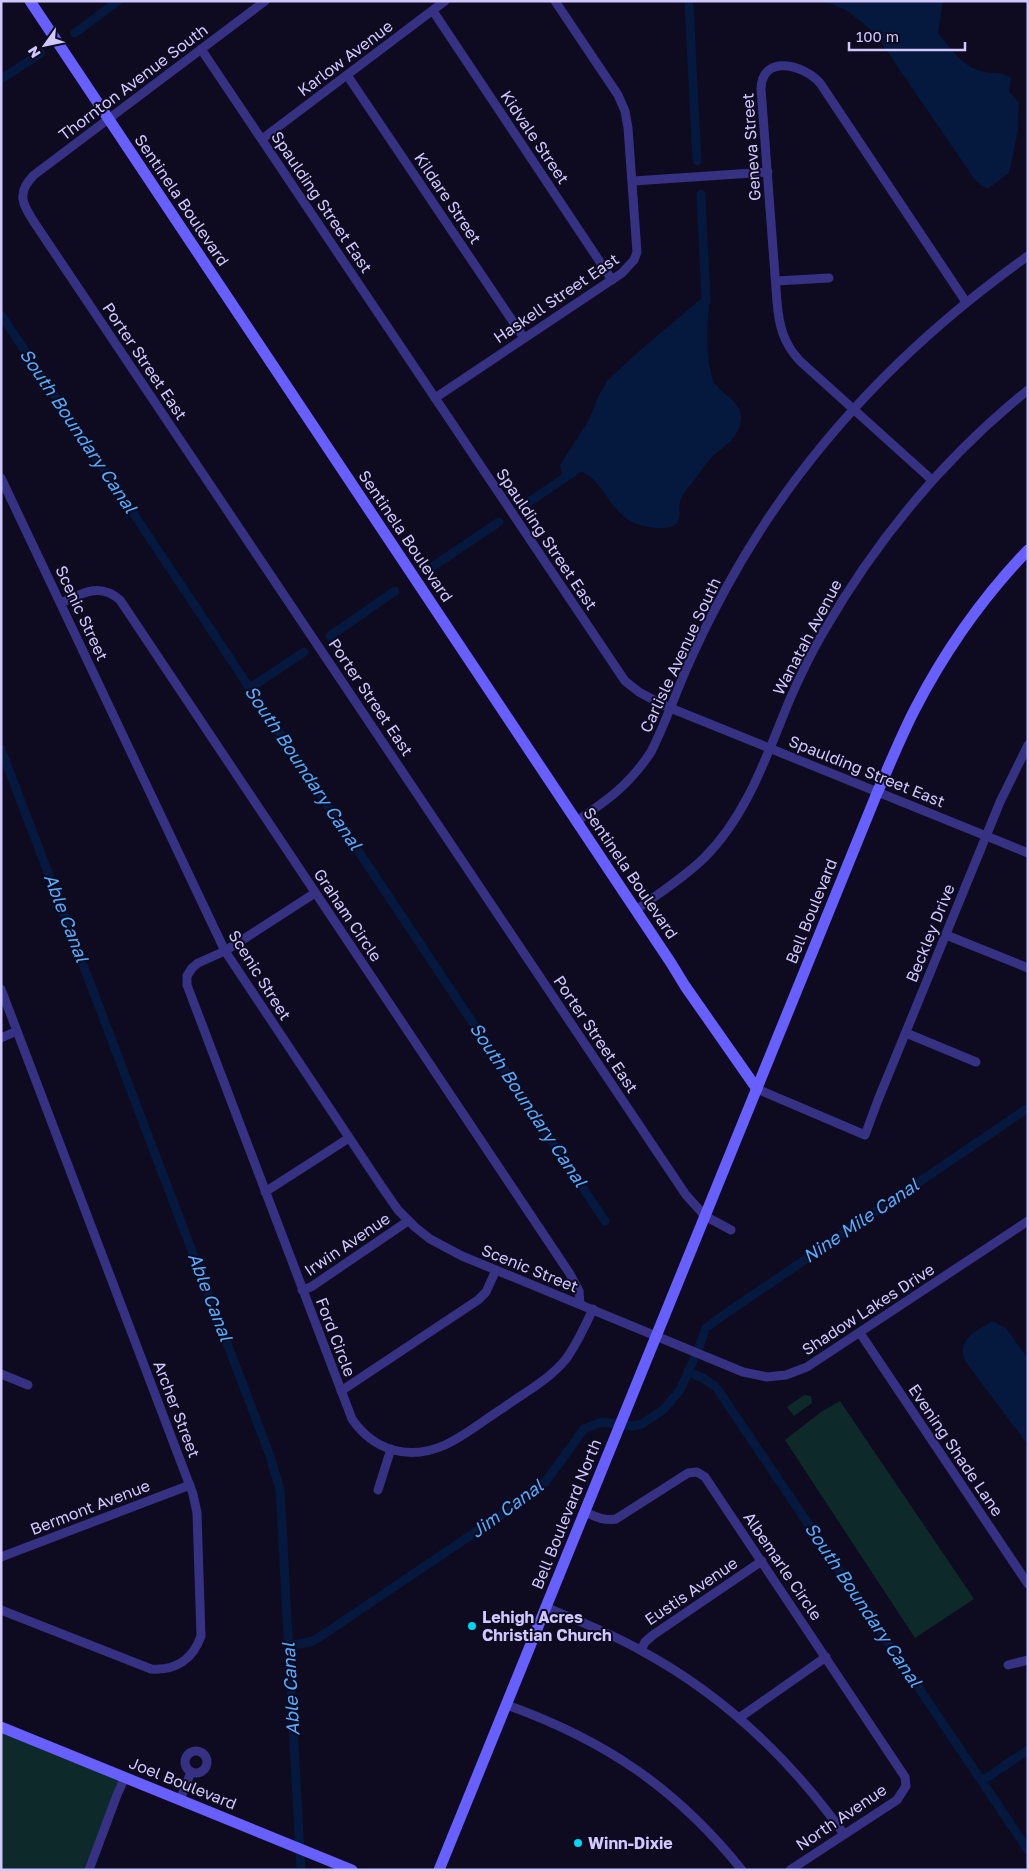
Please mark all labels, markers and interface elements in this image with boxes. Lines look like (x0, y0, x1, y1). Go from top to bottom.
street label: Karlow Avenue (293, 16, 397, 100)
street label: Thornton Avenue South (55, 19, 211, 145)
north arrow (20, 20, 70, 70)
scale bar (849, 20, 965, 52)
text: 100 m (856, 27, 899, 45)
text: N (24, 43, 44, 61)
street label: Kidvale Street (496, 87, 574, 187)
street label: Geneva Street (737, 92, 765, 202)
street label: Spaulding Street East (267, 127, 377, 277)
street label: Sentinela Boulevard (131, 130, 233, 270)
street label: Kildare Street (410, 149, 486, 247)
street label: Haskell Street East (490, 249, 622, 347)
street label: Porter Street East (98, 299, 192, 423)
water label: South Boundary Canal (16, 344, 143, 518)
street label: Spaulding Street East (492, 464, 602, 614)
street label: Sentinela Boulevard (355, 466, 457, 606)
street label: Scenic Street (51, 562, 113, 664)
street label: Carlisle Avenue South (635, 574, 725, 736)
street label: Wanatah Avenue (768, 576, 846, 698)
street label: Porter Street East (324, 635, 418, 759)
water label: South Boundary Canal (241, 681, 368, 855)
street label: Spaulding Street East (786, 731, 948, 811)
street label: Sentinela Boulevard (580, 803, 682, 943)
street label: Bell Boulevard (781, 856, 841, 966)
street label: Graham Circle (310, 865, 386, 965)
water label: Able Canal (40, 870, 94, 966)
street label: Beckley Drive (901, 881, 959, 985)
street label: Scenic Street (224, 926, 296, 1024)
street label: Porter Street East (549, 972, 643, 1096)
water label: South Boundary Canal (466, 1018, 593, 1192)
water label: Nine Mile Canal (798, 1173, 923, 1267)
street label: Irwin Avenue (300, 1208, 394, 1280)
street label: Scenic Street (479, 1240, 581, 1296)
water label: Able Canal (184, 1249, 238, 1345)
street label: Shadow Lakes Drive (798, 1259, 938, 1359)
street label: Ford Circle (312, 1295, 360, 1379)
street label: Archer Street (149, 1358, 205, 1460)
street label: Evening Shade Lane (904, 1380, 1008, 1520)
street label: Bell Boulevard North (527, 1436, 605, 1592)
water label: Jim Canal (466, 1474, 548, 1542)
street label: Bermont Avenue (27, 1475, 153, 1539)
street label: Albemarle Circle (739, 1508, 827, 1624)
water label: South Boundary Canal (801, 1518, 928, 1692)
street label: Eustis Avenue (641, 1553, 741, 1629)
place label: Lehigh Acres Christian Church (482, 1607, 612, 1645)
marker: Lehigh Acres Christian Church (466, 1620, 478, 1632)
water label: Able Canal (277, 1641, 303, 1736)
street label: Joel Boulevard (126, 1752, 240, 1814)
street label: North Avenue (792, 1779, 890, 1855)
place label: Winn-Dixie (588, 1833, 673, 1853)
marker: Winn-Dixie (572, 1837, 584, 1849)

